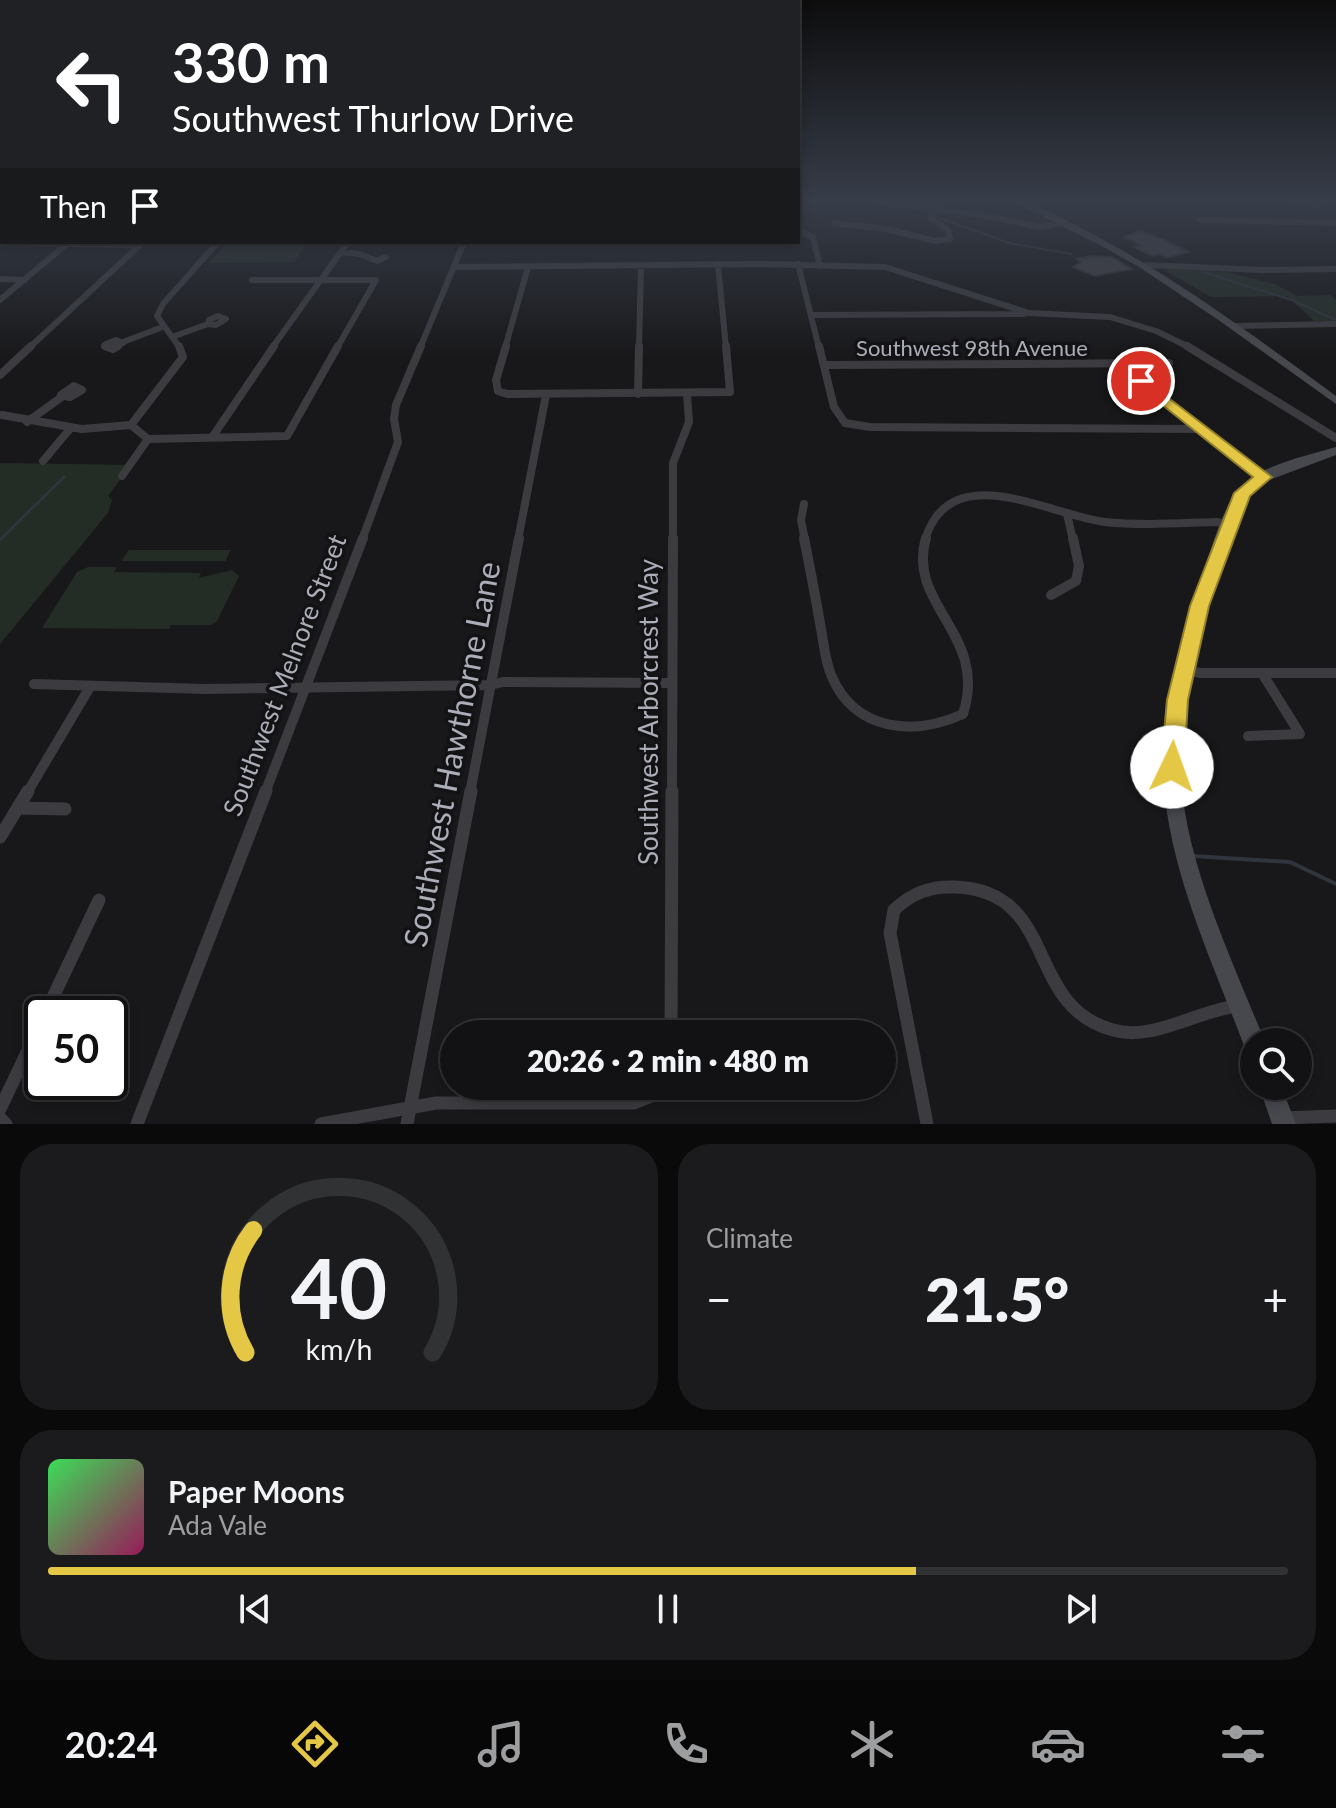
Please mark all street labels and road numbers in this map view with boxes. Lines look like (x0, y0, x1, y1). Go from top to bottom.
street label: Southwest 98th Avenue (856, 334, 1088, 361)
street label: Southwest Melnore Street (216, 529, 353, 820)
street label: Southwest Hawthorne Lane (394, 558, 508, 950)
street label: Southwest Arborcrest Way (632, 558, 664, 865)

